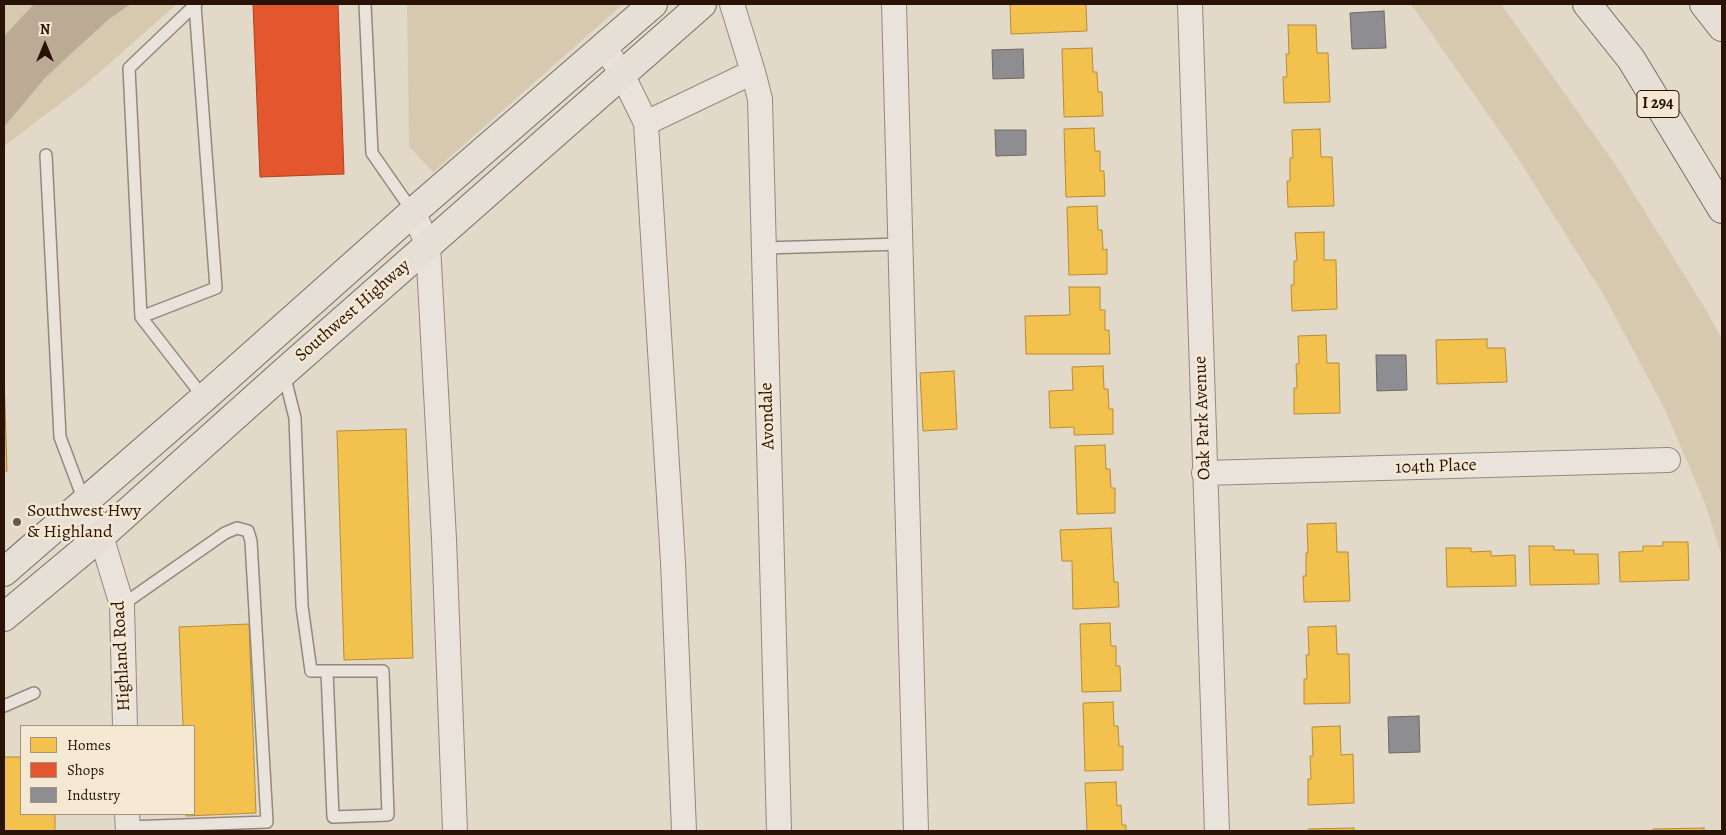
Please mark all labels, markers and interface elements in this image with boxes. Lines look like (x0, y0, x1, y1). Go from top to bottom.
north arrow (20, 20, 70, 70)
text: N (40, 20, 50, 39)
road number: I 294 (1637, 90, 1679, 118)
street label: Southwest Highway (291, 255, 415, 367)
street label: Oak Park Avenue (1190, 356, 1216, 480)
street label: Avondale (756, 382, 780, 450)
street label: 104th Place (1395, 455, 1477, 479)
place label: Southwest Hwy & Highland (27, 501, 141, 544)
marker: Southwest Hwy & Highland (11, 516, 23, 528)
street label: Highland Road (108, 600, 136, 712)
legend (20, 725, 195, 815)
text: Homes (67, 735, 111, 755)
text: Shops (67, 760, 104, 780)
text: Industry (67, 785, 120, 805)

